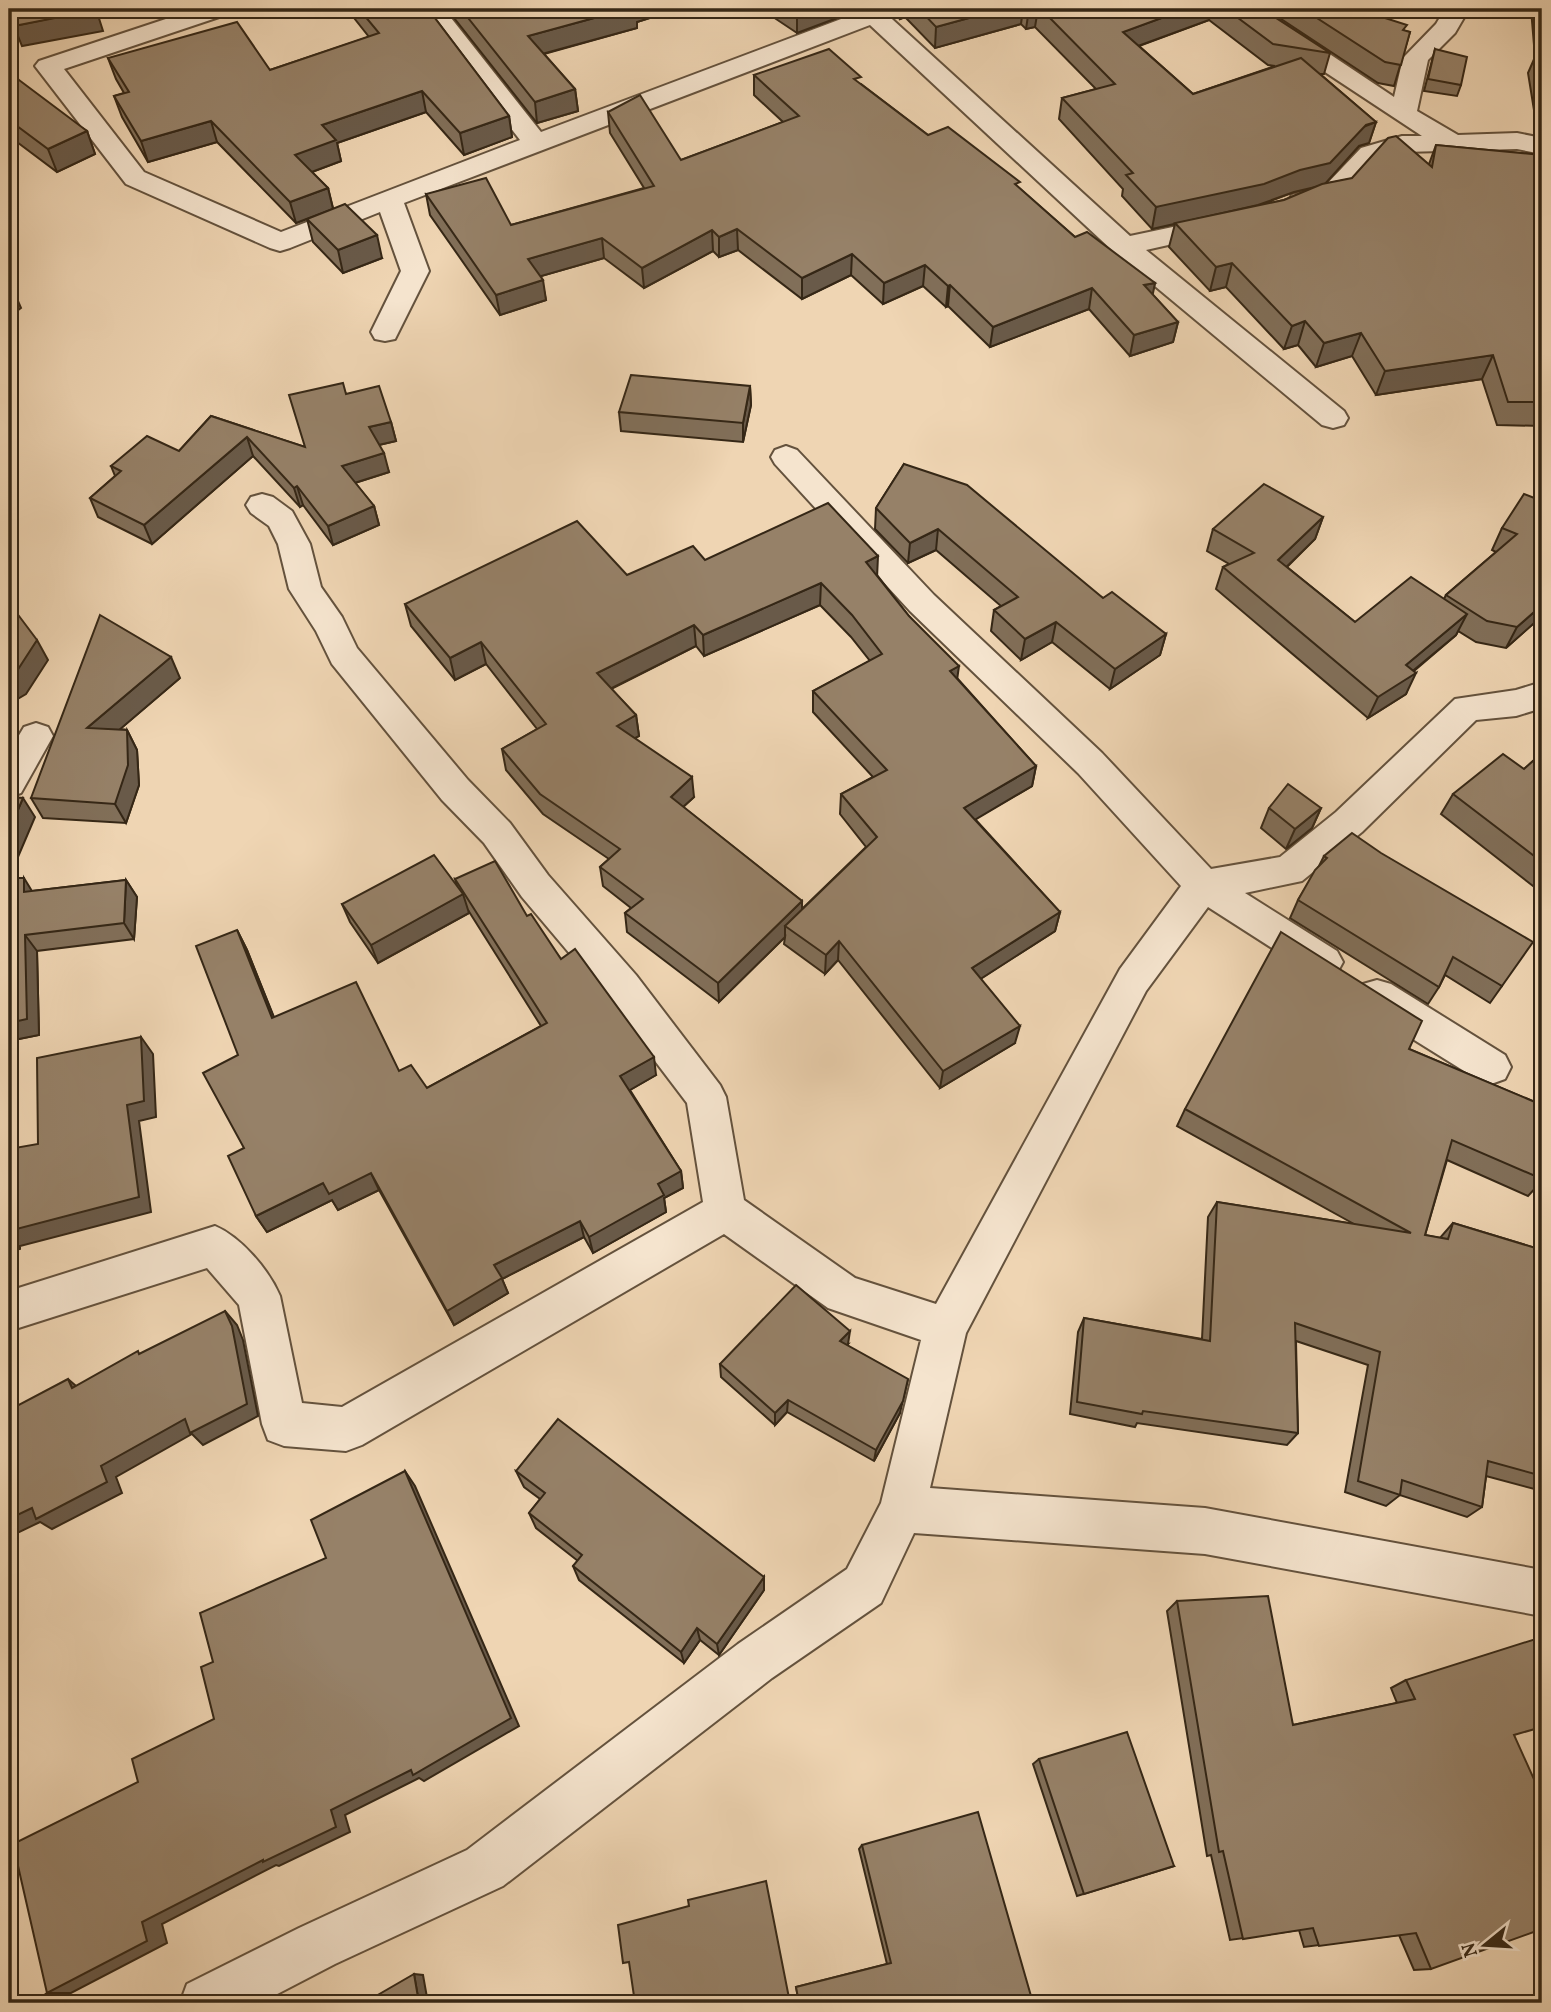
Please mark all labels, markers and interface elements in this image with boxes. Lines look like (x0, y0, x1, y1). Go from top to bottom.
north arrow (1450, 1910, 1520, 1980)
text: N (1456, 1939, 1485, 1960)

